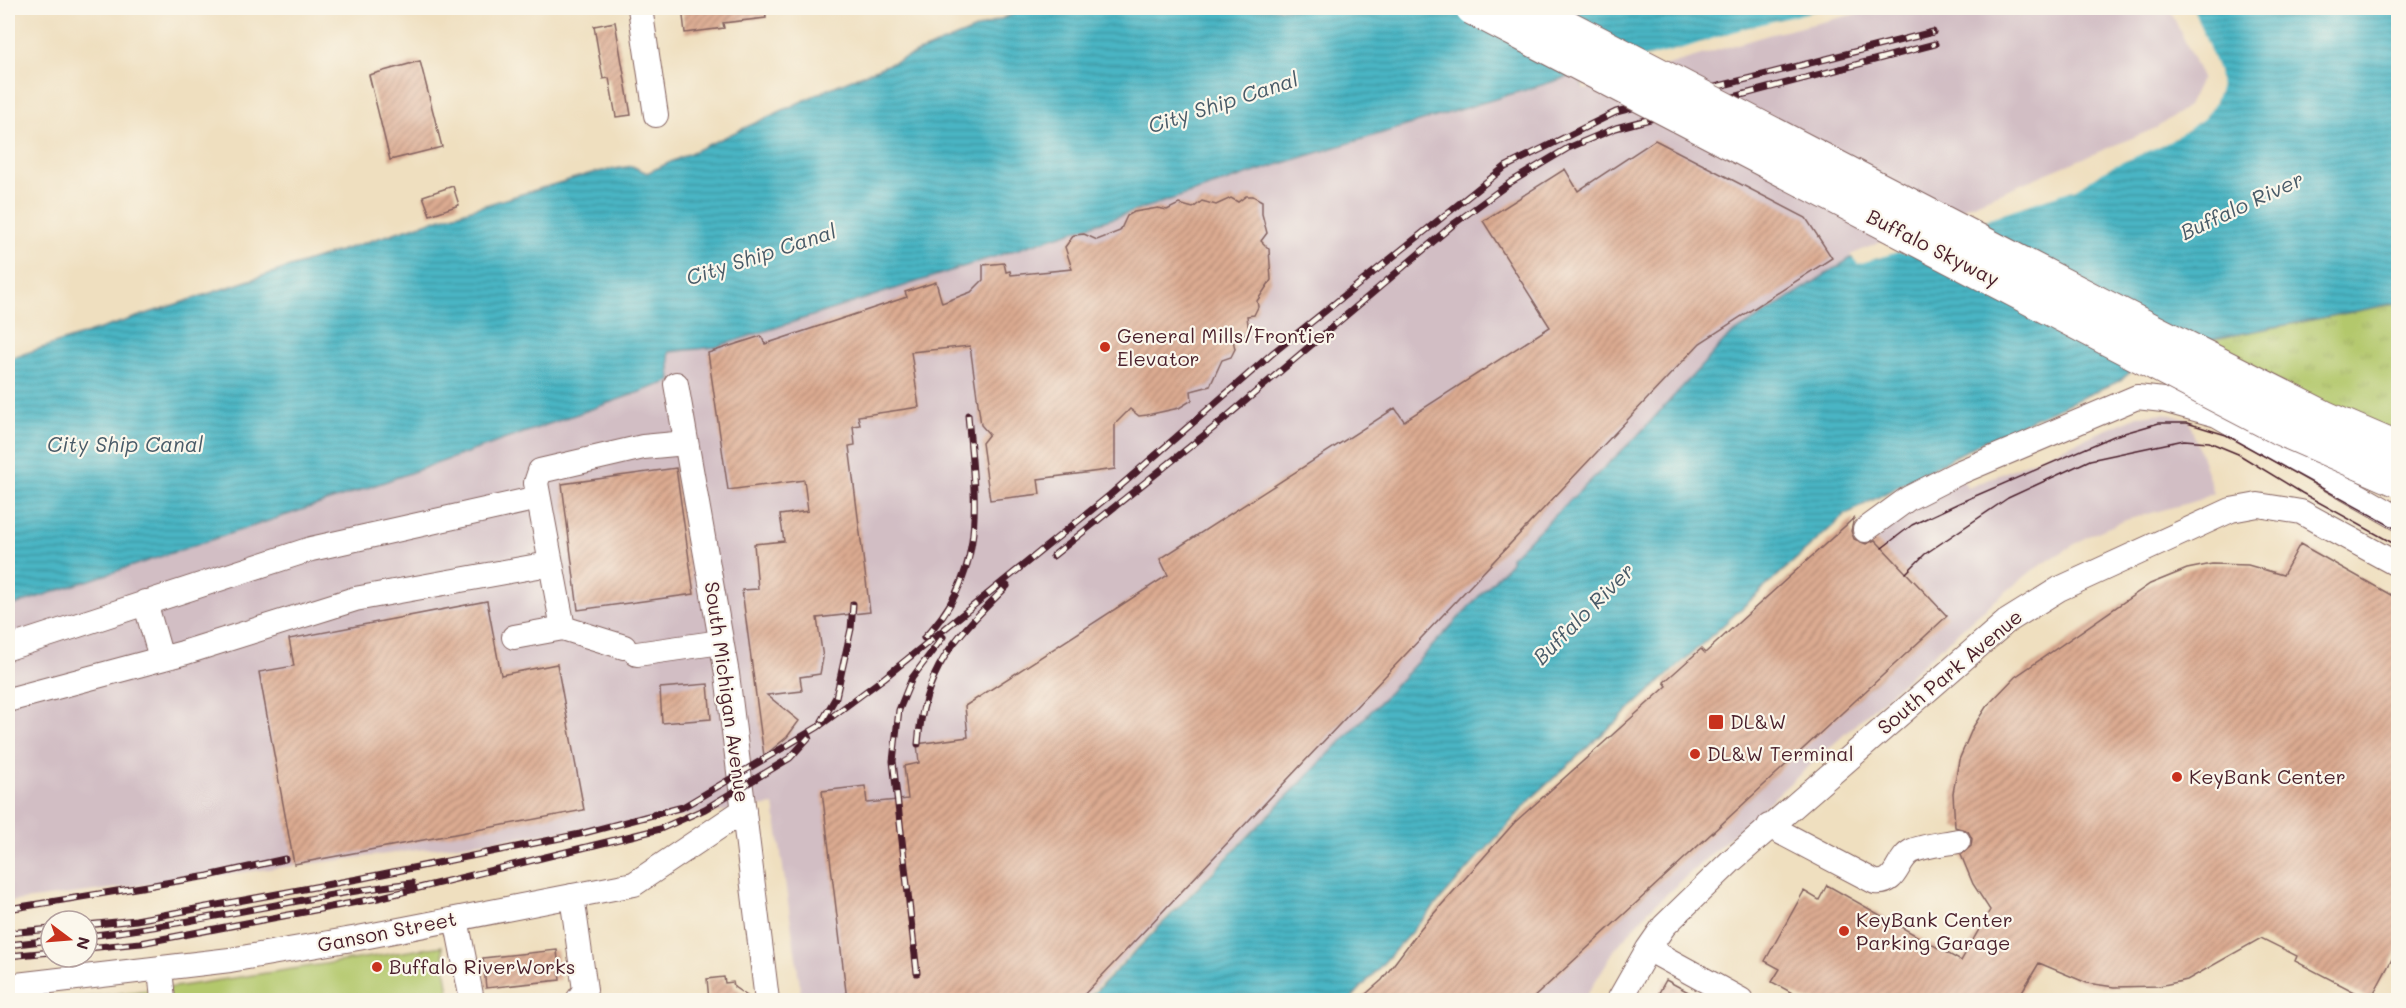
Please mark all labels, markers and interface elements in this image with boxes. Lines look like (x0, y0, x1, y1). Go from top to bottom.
water label: City Ship Canal (1144, 64, 1302, 139)
water label: Buffalo River (2175, 164, 2307, 245)
street label: Buffalo Skyway (1863, 203, 2004, 292)
water label: City Ship Canal (682, 216, 840, 291)
place label: General Mills/Frontier Elevator (1117, 322, 1335, 371)
marker: General Mills/Frontier Elevator (1098, 340, 1112, 354)
water label: City Ship Canal (47, 430, 204, 457)
water label: Buffalo River (1526, 556, 1639, 669)
street label: South Michigan Avenue (700, 580, 756, 804)
street label: South Park Avenue (1871, 603, 2027, 740)
place label: DL&W (1730, 708, 1786, 734)
marker: DL&W (1707, 713, 1725, 731)
place label: DL&W Terminal (1707, 740, 1854, 766)
marker: DL&W Terminal (1688, 747, 1702, 761)
place label: KeyBank Center (2189, 763, 2346, 789)
marker: KeyBank Center (2170, 770, 2184, 784)
street label: Ganson Street (315, 905, 459, 957)
place label: KeyBank Center Parking Garage (1856, 906, 2013, 955)
north arrow (39, 909, 99, 969)
marker: KeyBank Center Parking Garage (1837, 924, 1851, 938)
text: N (72, 935, 96, 952)
place label: Buffalo RiverWorks (389, 953, 575, 979)
marker: Buffalo RiverWorks (370, 960, 384, 974)

